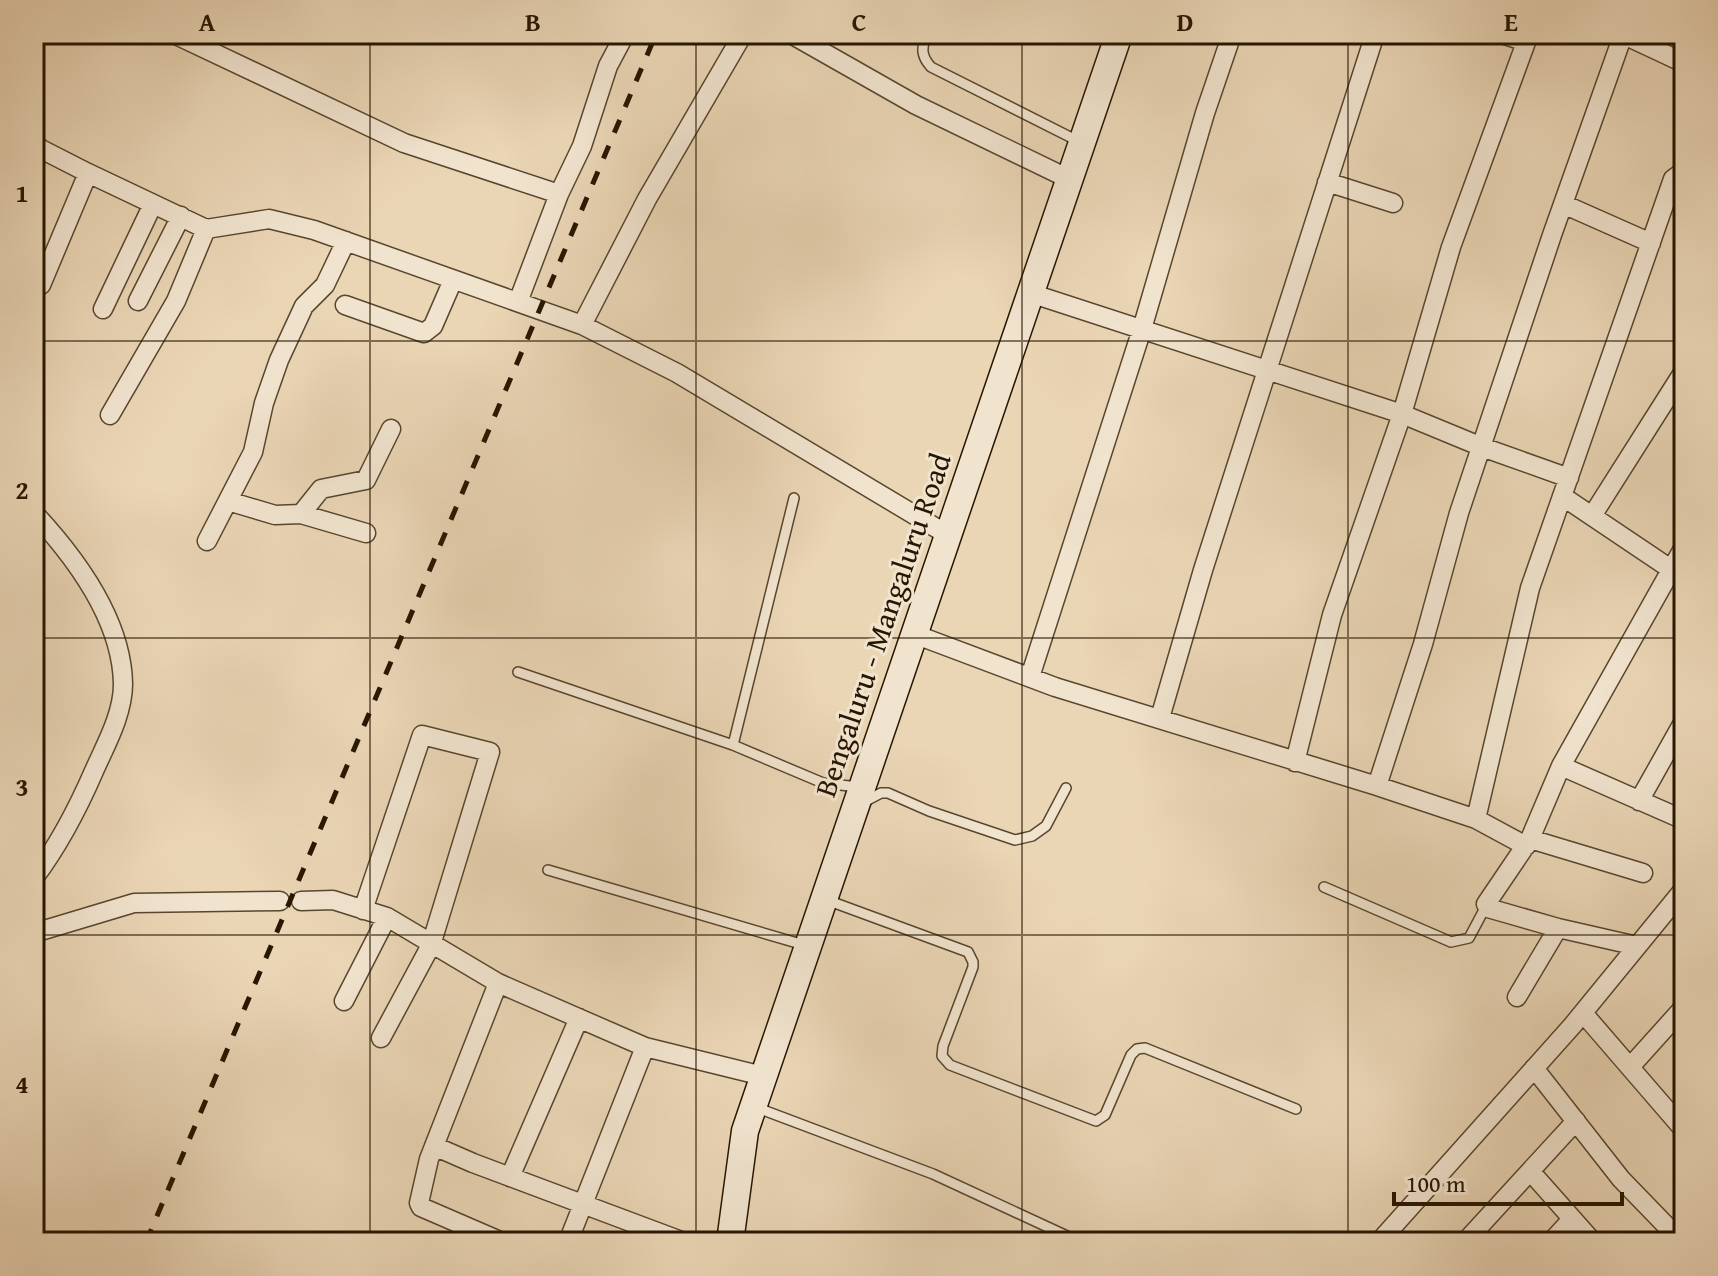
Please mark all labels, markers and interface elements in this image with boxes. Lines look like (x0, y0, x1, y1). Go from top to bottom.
text: A (199, 2, 216, 41)
text: B (525, 2, 541, 41)
text: C (852, 2, 866, 41)
text: D (1177, 2, 1193, 41)
text: E (1504, 2, 1518, 41)
text: 1 (15, 173, 29, 212)
street label: Bengaluru - Mangaluru Road (802, 447, 962, 803)
text: 2 (15, 470, 29, 509)
text: 3 (15, 767, 29, 806)
text: 4 (15, 1064, 29, 1103)
scale bar (1394, 1156, 1622, 1206)
text: 100 m (1406, 1166, 1466, 1201)

